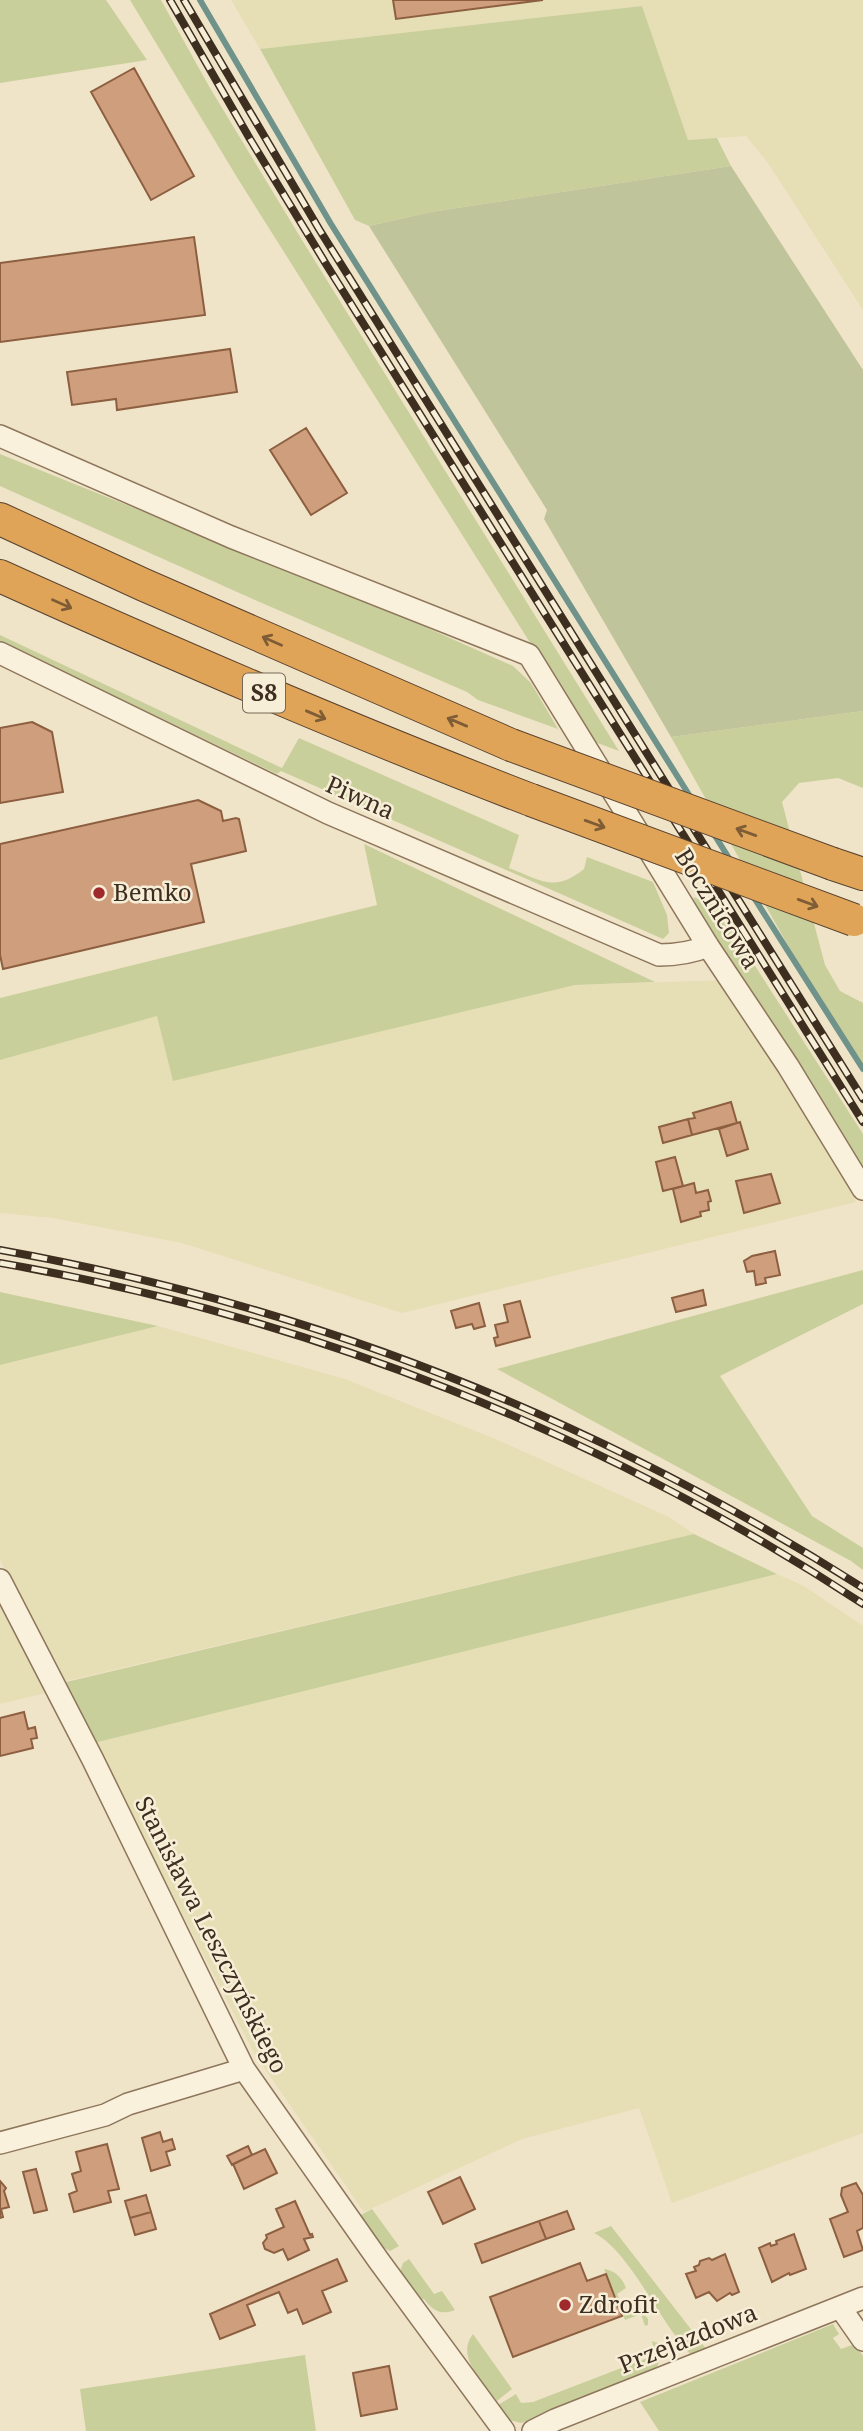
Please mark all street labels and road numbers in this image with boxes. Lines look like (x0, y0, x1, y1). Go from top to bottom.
road number: S8 (243, 674, 285, 712)
street label: Piwna (321, 767, 400, 826)
street label: Bocznicowa (668, 842, 768, 975)
street label: Stanisława Leszczyńskiego (128, 1790, 297, 2079)
street label: Przejazdowa (613, 2295, 762, 2380)

